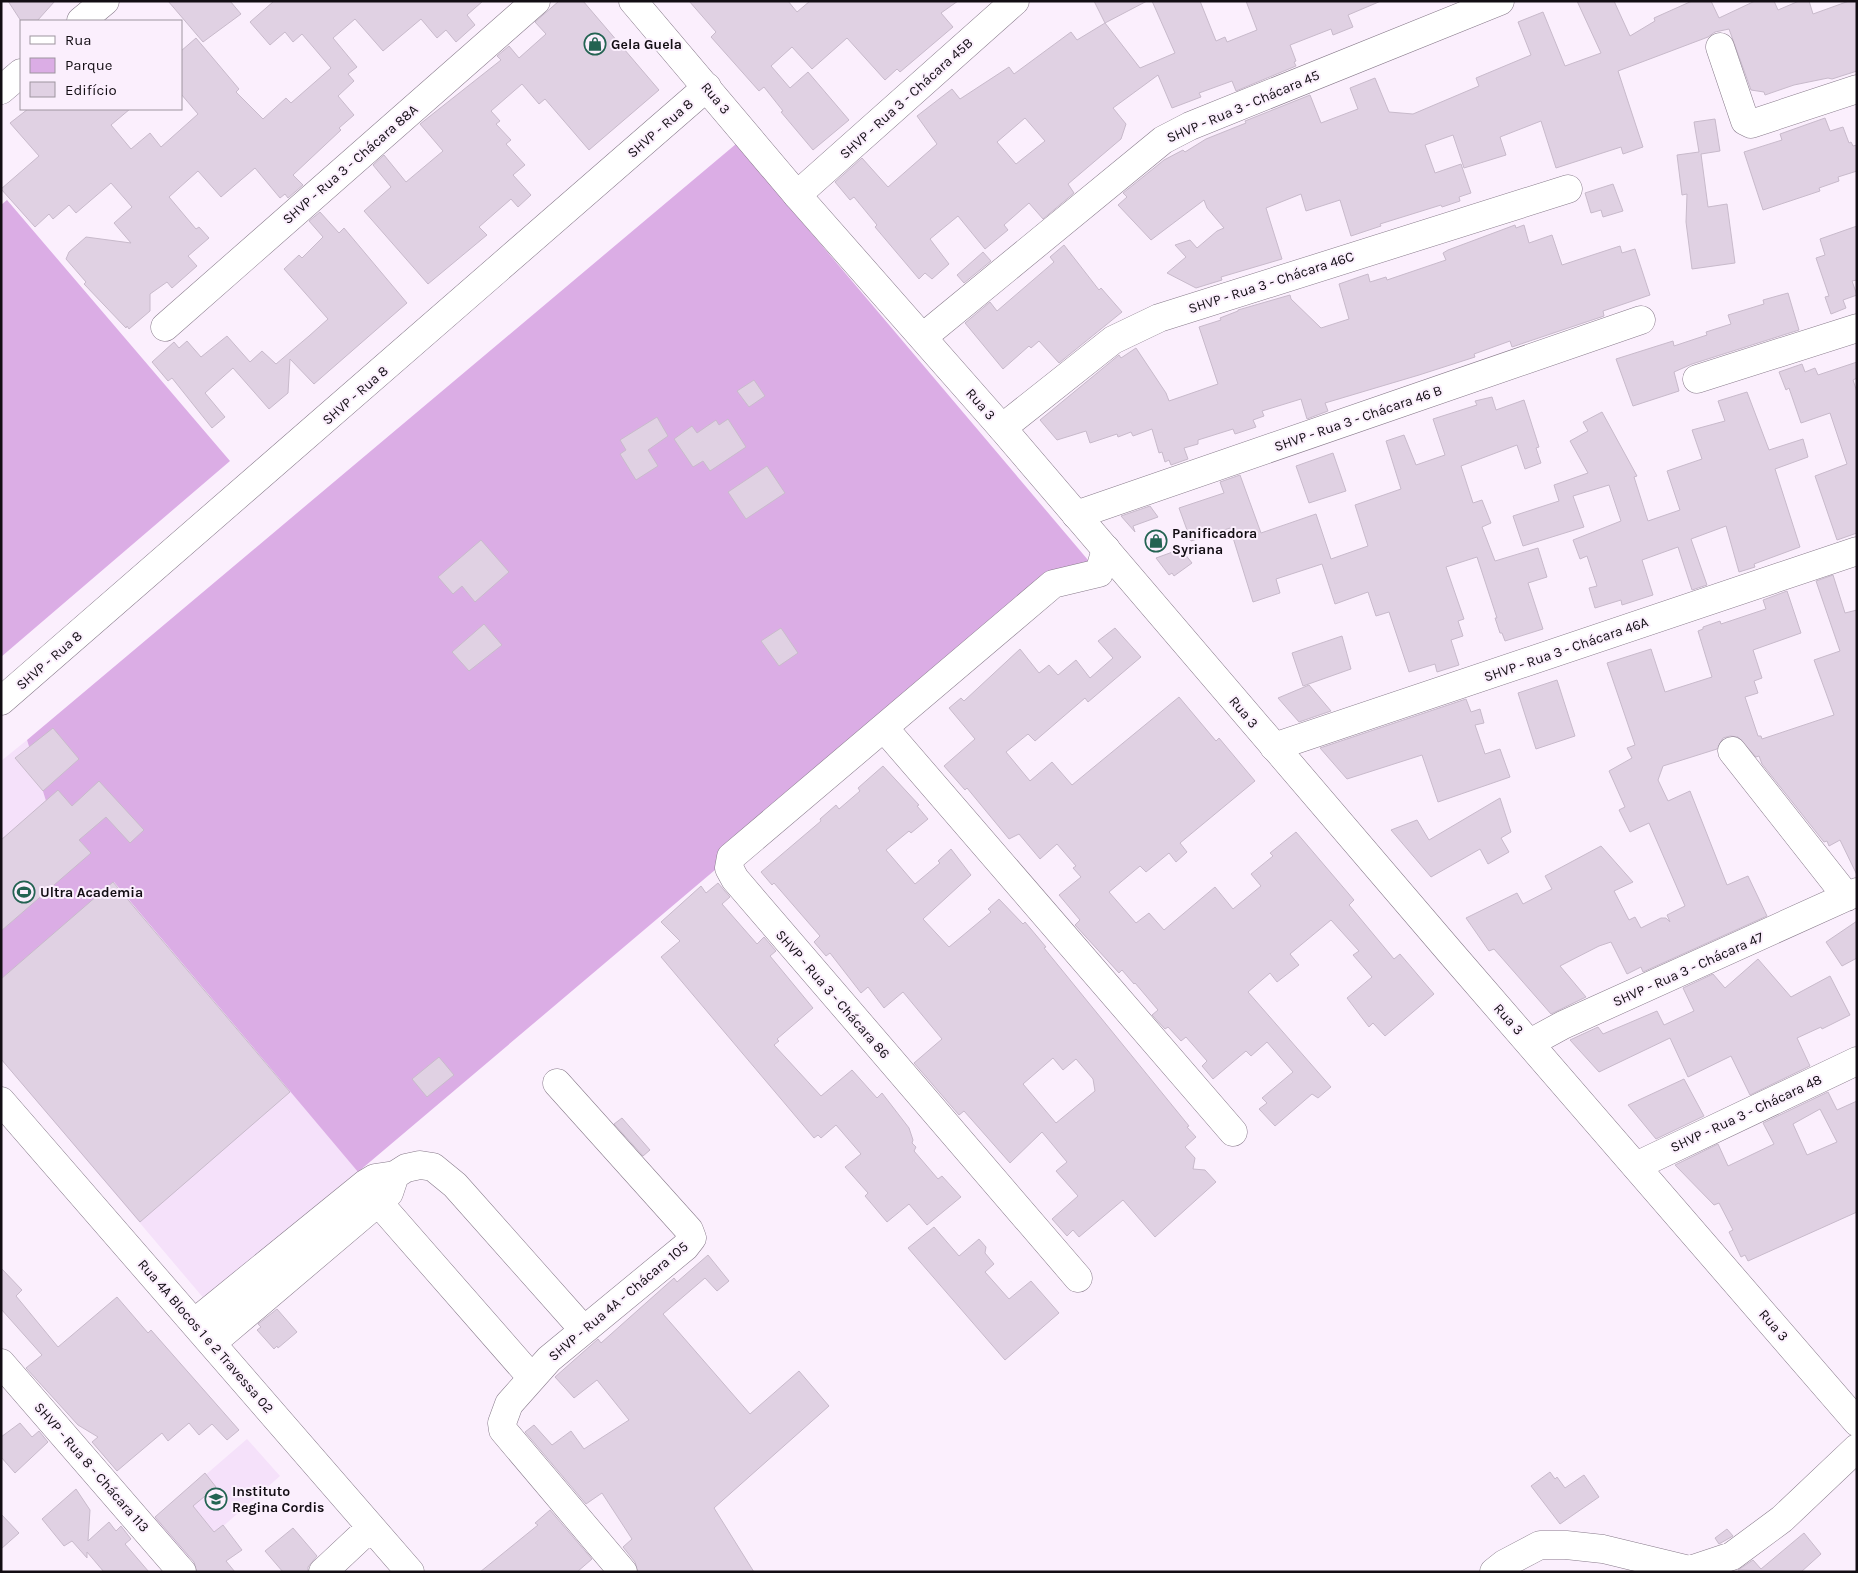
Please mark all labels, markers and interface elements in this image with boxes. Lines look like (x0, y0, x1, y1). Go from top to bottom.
legend (20, 20, 182, 110)
text: Rua (65, 31, 92, 49)
shop icon: Gela Guela (583, 32, 607, 56)
street label: SHVP - Rua 3 - Chácara 45B (836, 34, 976, 163)
place label: Gela Guela (611, 36, 682, 53)
text: Parque (65, 56, 113, 74)
street label: SHVP - Rua 3 - Chácara 45 (1164, 66, 1322, 146)
street label: Rua 3 (697, 79, 734, 118)
text: Edifício (65, 81, 117, 99)
street label: SHVP - Rua 8 (624, 95, 697, 162)
street label: SHVP - Rua 3 - Chácara 88A (279, 101, 422, 228)
street label: SHVP - Rua 3 - Chácara 46C (1186, 248, 1356, 317)
street label: SHVP - Rua 8 (319, 362, 392, 429)
street label: SHVP - Rua 3 - Chácara 46 B (1272, 382, 1444, 455)
street label: Rua 3 (962, 385, 999, 424)
place label: Panificadora Syriana (1172, 525, 1257, 558)
shop icon: Panificadora Syriana (1144, 529, 1168, 553)
street label: SHVP - Rua 3 - Chácara 46A (1482, 613, 1650, 686)
street label: SHVP - Rua 8 (13, 627, 86, 694)
street label: Rua 3 (1225, 693, 1262, 732)
sports icon: Ultra Academia (12, 880, 36, 904)
place label: Ultra Academia (40, 884, 143, 901)
street label: SHVP - Rua 3 - Chácara 86 (772, 926, 893, 1062)
street label: SHVP - Rua 3 - Chácara 47 (1610, 928, 1766, 1010)
street label: Rua 3 (1490, 1000, 1527, 1039)
street label: SHVP - Rua 3 - Chácara 48 (1668, 1071, 1825, 1156)
street label: SHVP - Rua 4A - Chácara 105 (545, 1238, 692, 1365)
street label: Rua 4A Blocos 1 e 2 Travessa 02 (134, 1256, 277, 1417)
street label: Rua 3 (1755, 1306, 1792, 1345)
street label: SHVP - Rua 8 - Chácara 113 (31, 1399, 153, 1536)
place label: Instituto Regina Cordis (232, 1483, 324, 1516)
school or university icon: Instituto Regina Cordis (204, 1487, 228, 1511)

